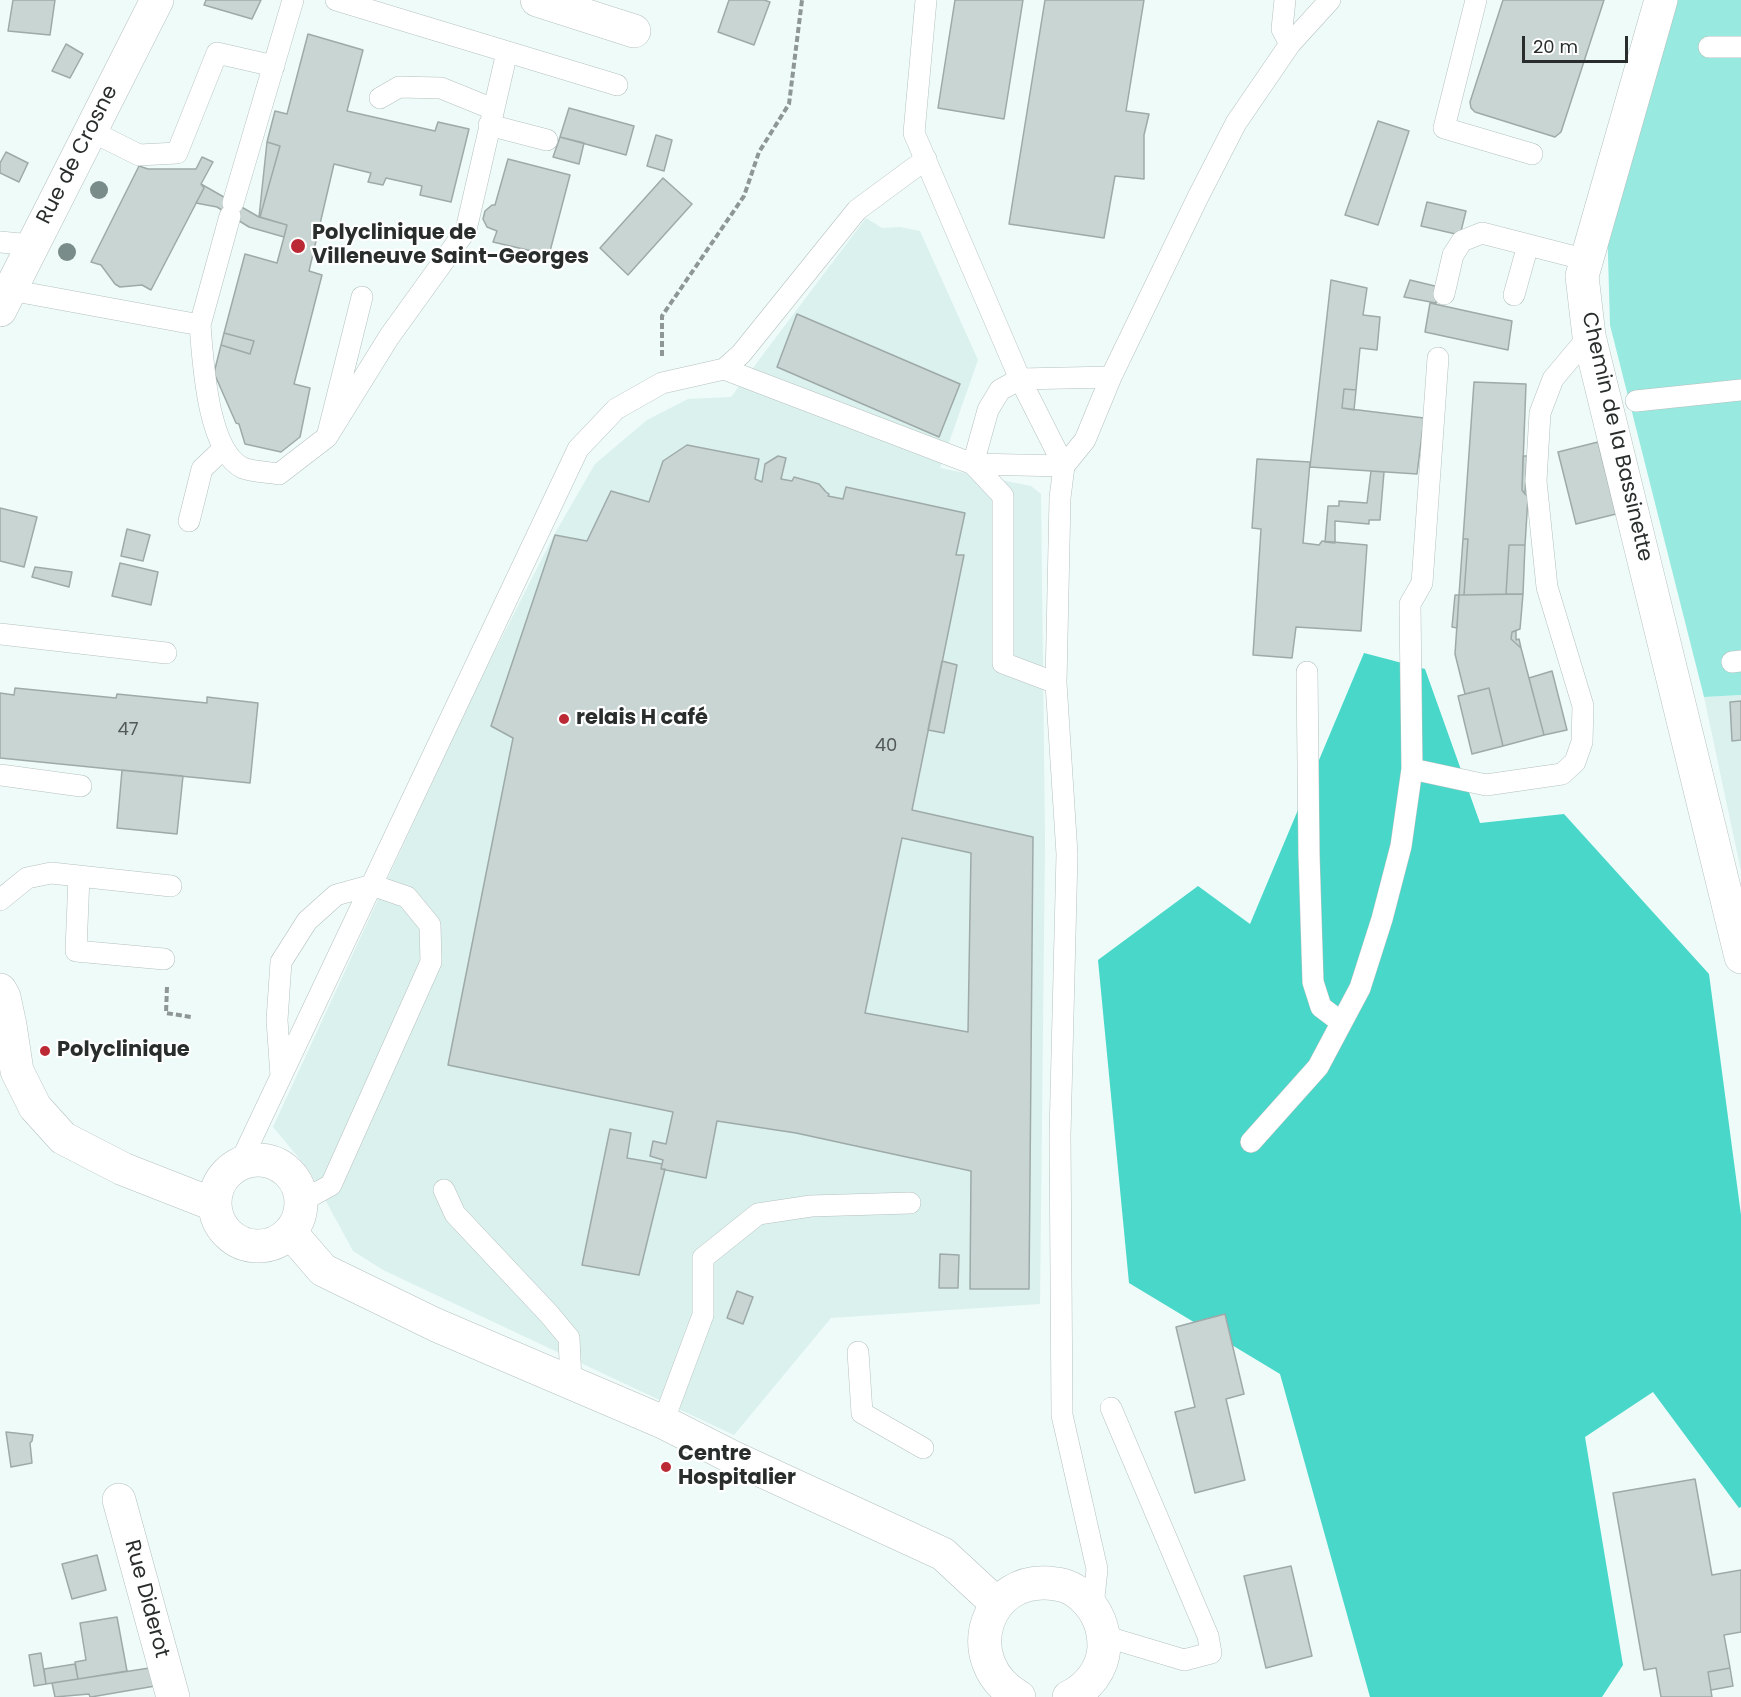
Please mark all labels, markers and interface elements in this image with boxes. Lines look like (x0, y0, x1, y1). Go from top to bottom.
scale bar (1525, 24, 1632, 62)
text: 20 m (1533, 34, 1578, 59)
street label: Rue de Crosne (32, 81, 124, 229)
place label: Polyclinique de Villeneuve Saint-Georges (312, 221, 589, 271)
marker: Polyclinique de Villeneuve Saint-Georges (289, 237, 307, 255)
street label: Chemin de la Bassinette (1575, 310, 1657, 564)
place label: relais H café (576, 706, 708, 732)
marker: relais H café (557, 712, 571, 726)
house number: 47 (117, 719, 139, 741)
house number: 40 (875, 735, 897, 757)
place label: Polyclinique (57, 1038, 190, 1064)
marker: Polyclinique (38, 1044, 52, 1058)
place label: Centre Hospitalier (678, 1442, 796, 1492)
marker: Centre Hospitalier (659, 1460, 673, 1474)
street label: Rue Diderot (118, 1537, 174, 1661)

